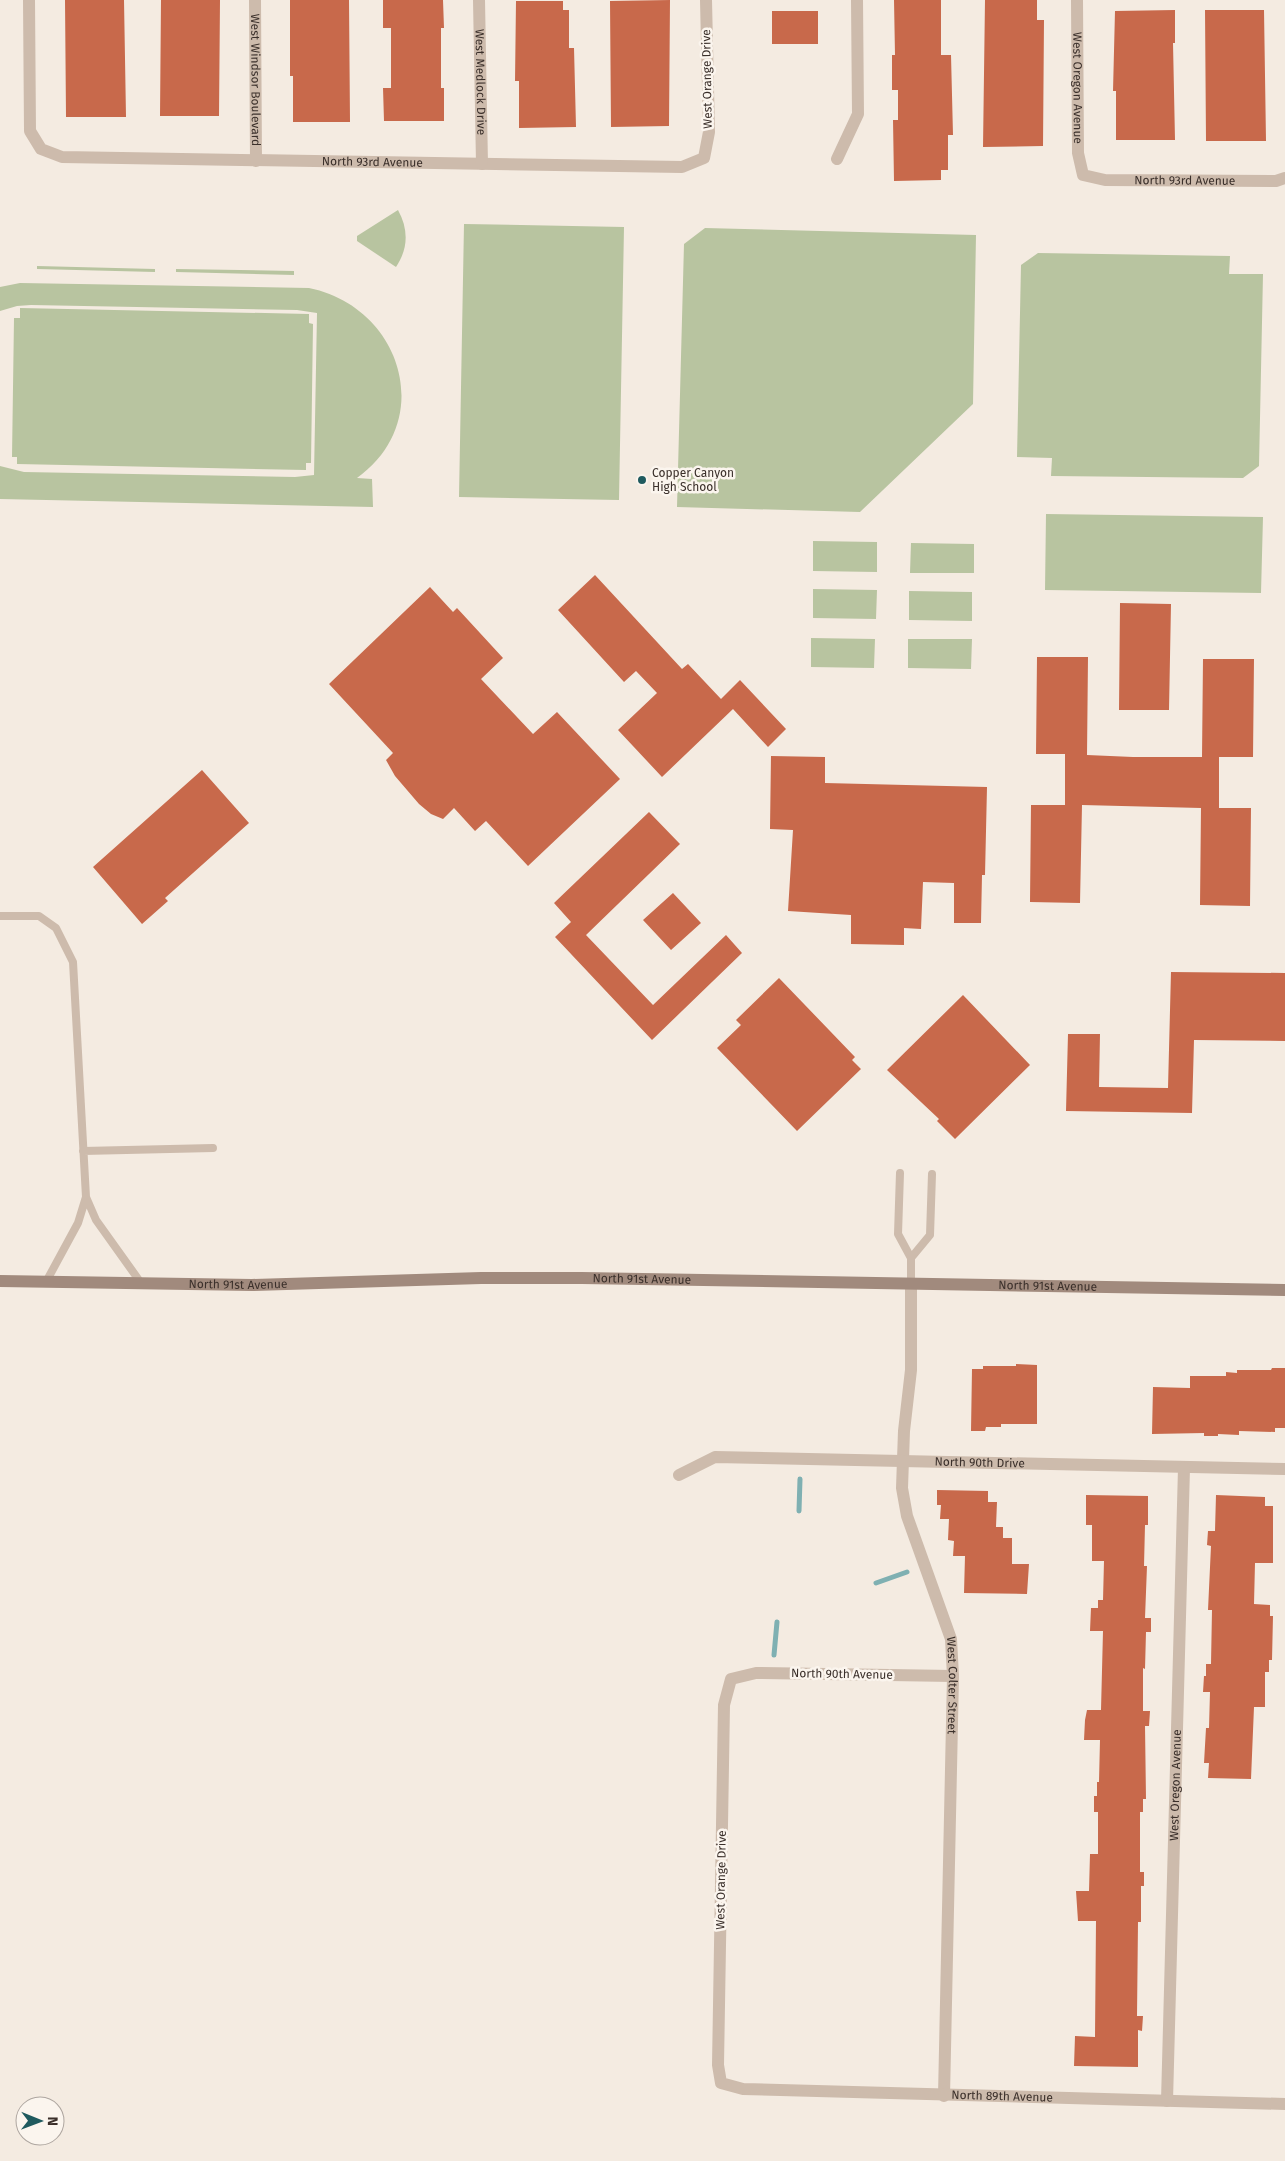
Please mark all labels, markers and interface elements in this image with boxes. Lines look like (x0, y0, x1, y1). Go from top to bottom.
street label: West Windsor Boulevard (248, 14, 263, 146)
street label: West Medlock Drive (473, 29, 488, 135)
street label: West Orange Drive (699, 29, 715, 129)
street label: West Oregon Avenue (1070, 32, 1085, 144)
street label: North 93rd Avenue (322, 154, 423, 170)
street label: North 93rd Avenue (1134, 173, 1235, 188)
place label: Copper Canyon High School (652, 466, 734, 494)
marker: Copper Canyon High School (636, 474, 648, 486)
street label: North 91st Avenue (592, 1271, 691, 1287)
street label: North 91st Avenue (189, 1277, 288, 1292)
street label: North 91st Avenue (998, 1278, 1097, 1294)
street label: North 90th Drive (934, 1455, 1025, 1471)
street label: West Colter Street (944, 1636, 960, 1735)
street label: North 90th Avenue (791, 1666, 893, 1682)
street label: West Oregon Avenue (1167, 1729, 1184, 1841)
street label: West Orange Drive (713, 1830, 729, 1930)
street label: North 89th Avenue (951, 2088, 1053, 2105)
north arrow (15, 2096, 65, 2146)
text: N (44, 2116, 61, 2126)

